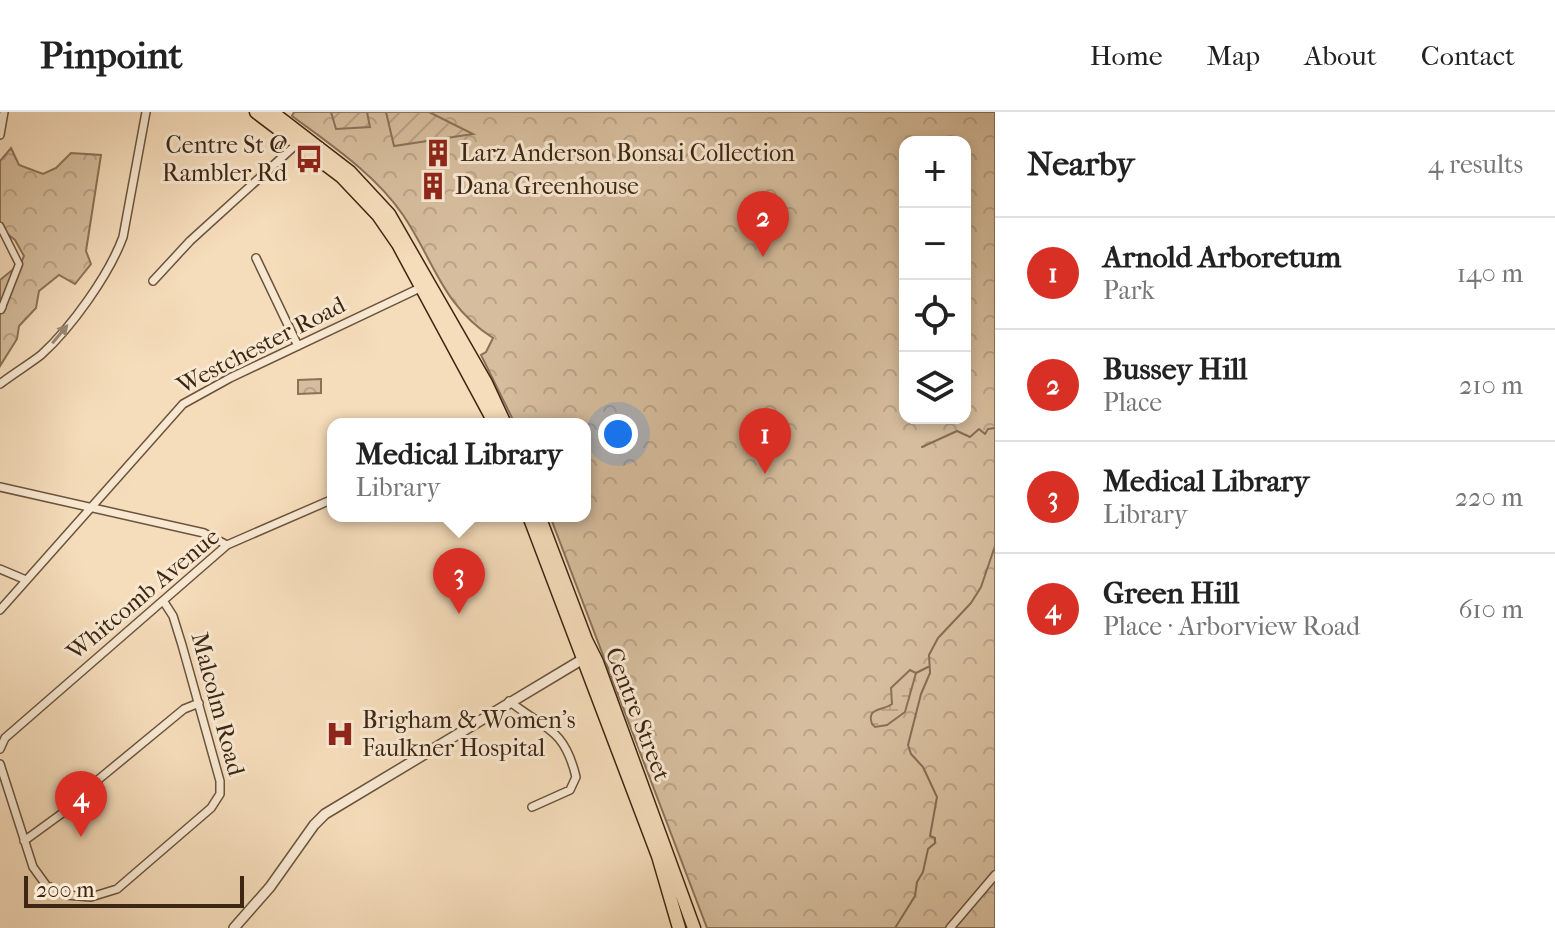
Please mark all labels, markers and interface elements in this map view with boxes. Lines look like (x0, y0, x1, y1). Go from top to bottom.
text: Pinpoint (40, 33, 182, 78)
text: Home (1090, 39, 1163, 72)
text: Map (1207, 39, 1260, 72)
text: About (1304, 39, 1377, 72)
text: Contact (1421, 39, 1515, 72)
place label: Centre St @ Rambler Rd (162, 131, 288, 187)
map controls (899, 136, 971, 424)
button: + (899, 136, 971, 208)
building icon: Larz Anderson Bonsai Collection (423, 138, 453, 168)
place label: Larz Anderson Bonsai Collection (460, 139, 795, 167)
bus stop icon: Centre St @ Rambler Rd (294, 144, 324, 174)
text: Nearby (1027, 144, 1134, 184)
text: 4 results (1428, 149, 1523, 180)
building icon: Dana Greenhouse (418, 171, 448, 201)
place label: Dana Greenhouse (455, 172, 639, 200)
pin: 2 (737, 191, 789, 257)
button: − (899, 208, 971, 280)
text: Arnold Arboretum (1103, 240, 1341, 275)
text: 1 (1048, 258, 1058, 289)
text: 140 m (1457, 258, 1523, 289)
text: Park (1103, 275, 1155, 306)
button: locate (899, 280, 971, 352)
street label: Westchester Road (171, 290, 351, 400)
one-way arrow (50, 324, 68, 344)
button: layers (899, 352, 971, 424)
text: Bussey Hill (1103, 352, 1248, 387)
text: 2 (1046, 370, 1060, 401)
text: 210 m (1459, 370, 1523, 401)
text: Place (1103, 387, 1162, 418)
pin: 1 (739, 408, 791, 474)
your location (598, 414, 638, 454)
popup (327, 418, 591, 522)
text: Medical Library (356, 437, 562, 472)
text: Medical Library (1103, 464, 1309, 499)
text: Library (356, 472, 440, 503)
text: 3 (1048, 482, 1058, 513)
text: 220 m (1455, 482, 1523, 513)
text: Library (1103, 499, 1188, 530)
street label: Whitcomb Avenue (60, 522, 225, 666)
pin: 3 (433, 548, 485, 614)
text: Green Hill (1103, 576, 1240, 611)
text: 4 (1045, 594, 1061, 625)
text: 610 m (1458, 594, 1523, 625)
text: Place · Arborview Road (1103, 611, 1360, 642)
street label: Malcolm Road (185, 629, 251, 780)
street label: Centre Street (600, 643, 676, 785)
place label: Brigham & Women's Faulkner Hospital (362, 706, 576, 762)
hospital icon: Brigham & Women's Faulkner Hospital (325, 719, 355, 749)
pin: 4 (55, 771, 107, 837)
scale bar (24, 872, 244, 908)
text: 200 m (36, 877, 95, 903)

